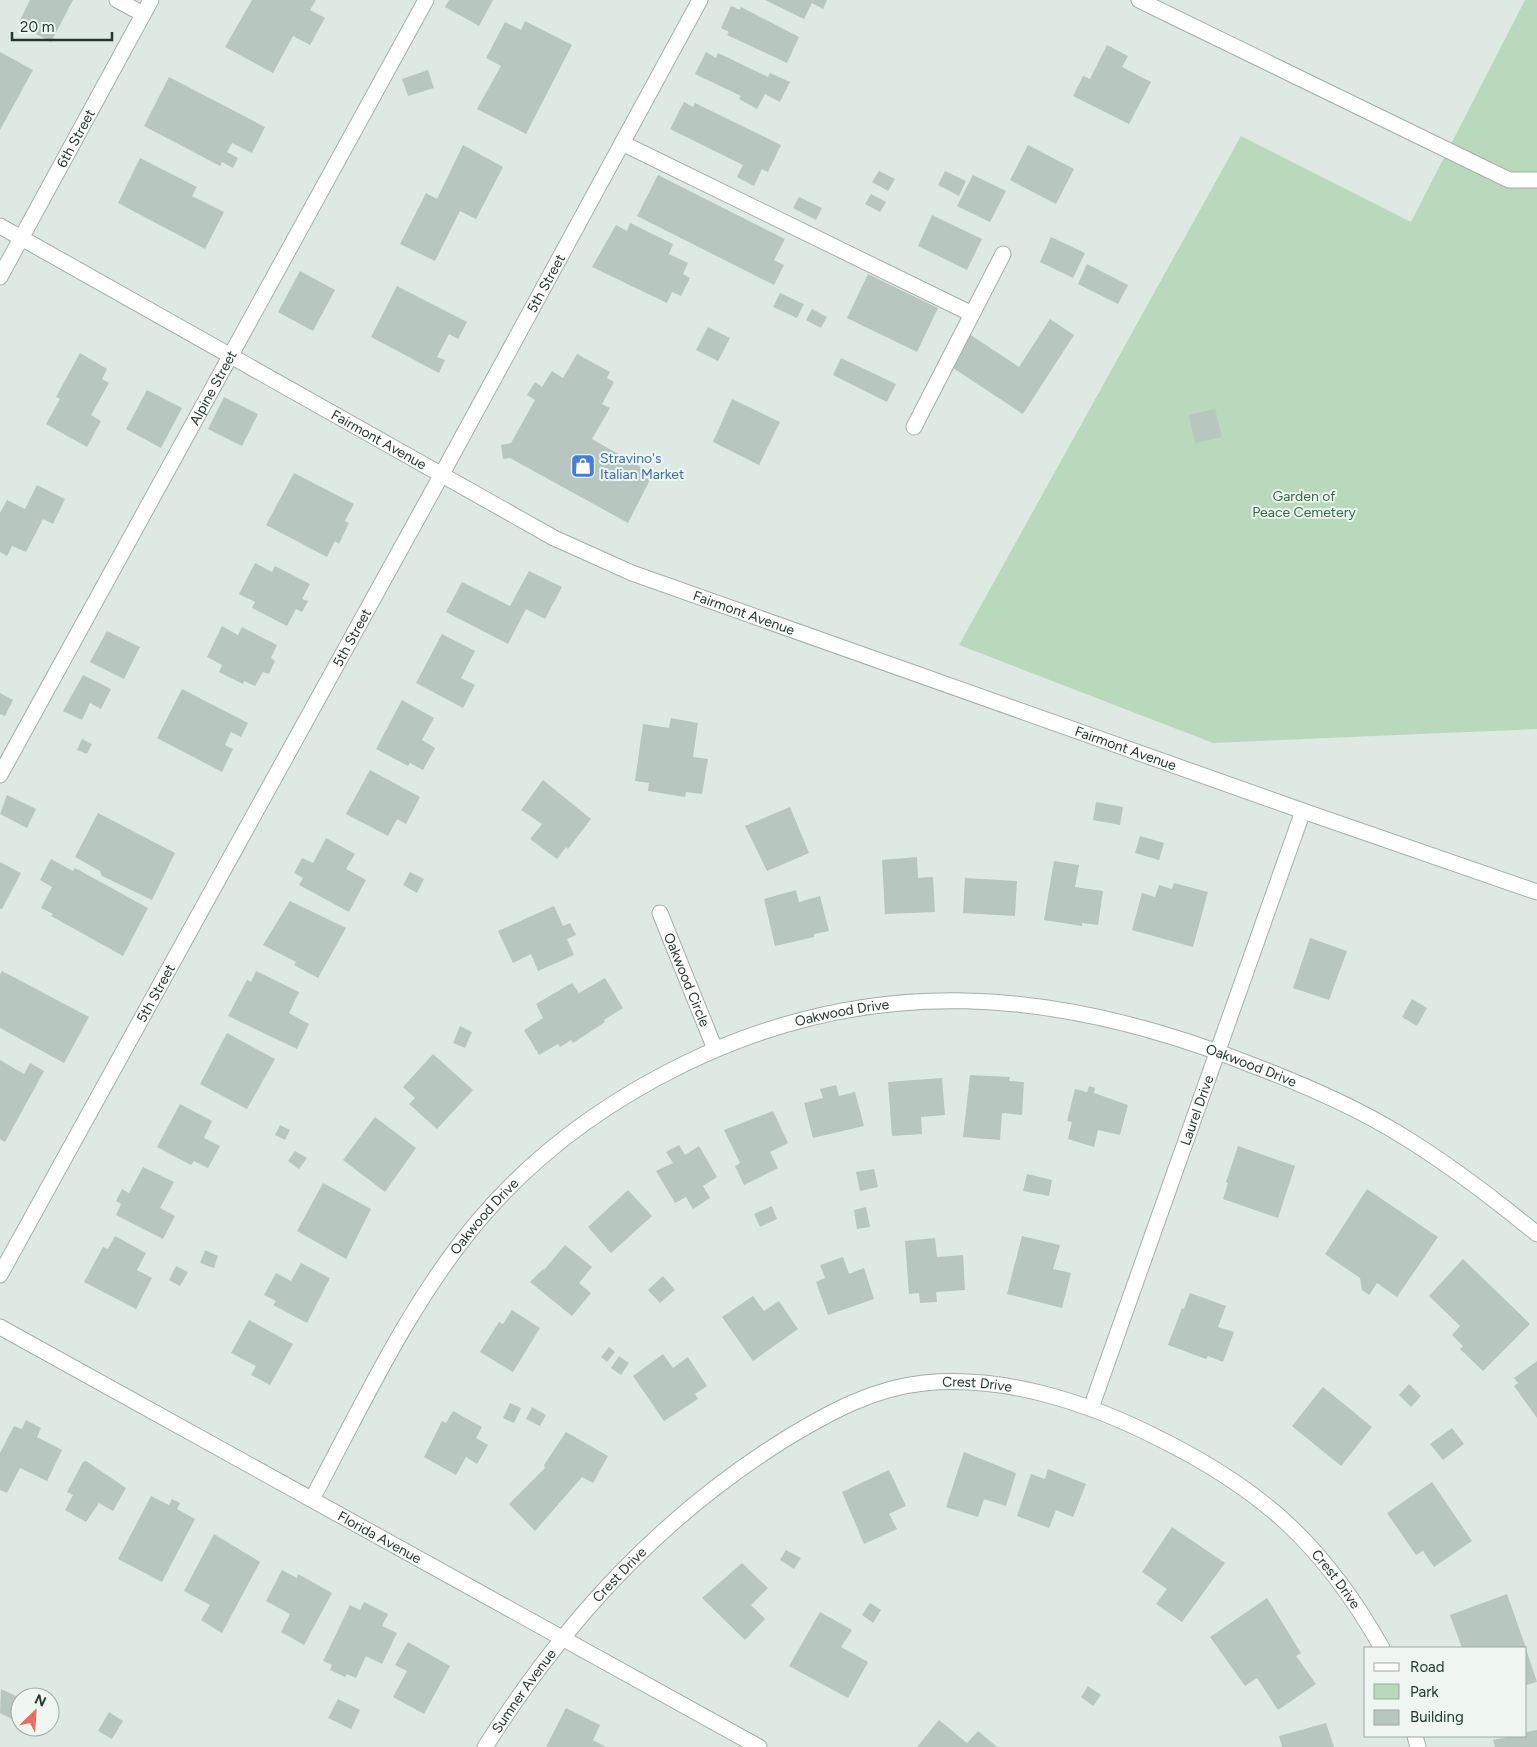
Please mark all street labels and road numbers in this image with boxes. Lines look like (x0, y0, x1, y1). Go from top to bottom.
street label: 6th Street (53, 106, 99, 171)
street label: 5th Street (524, 251, 569, 316)
street label: Alpine Street (186, 348, 241, 428)
street label: Fairmont Avenue (328, 406, 430, 474)
street label: Fairmont Avenue (691, 587, 797, 639)
street label: 5th Street (329, 606, 375, 670)
street label: Fairmont Avenue (1072, 723, 1179, 774)
street label: Oakwood Circle (660, 930, 713, 1030)
street label: 5th Street (133, 961, 179, 1025)
street label: Oakwood Drive (793, 996, 890, 1030)
street label: Oakwood Drive (1203, 1040, 1299, 1091)
street label: Laurel Drive (1177, 1073, 1218, 1148)
street label: Oakwood Drive (447, 1175, 523, 1258)
street label: Crest Drive (942, 1374, 1014, 1396)
street label: Florida Avenue (335, 1508, 425, 1568)
street label: Crest Drive (589, 1543, 650, 1606)
street label: Crest Drive (1308, 1546, 1364, 1612)
street label: Sumner Avenue (488, 1646, 560, 1736)

